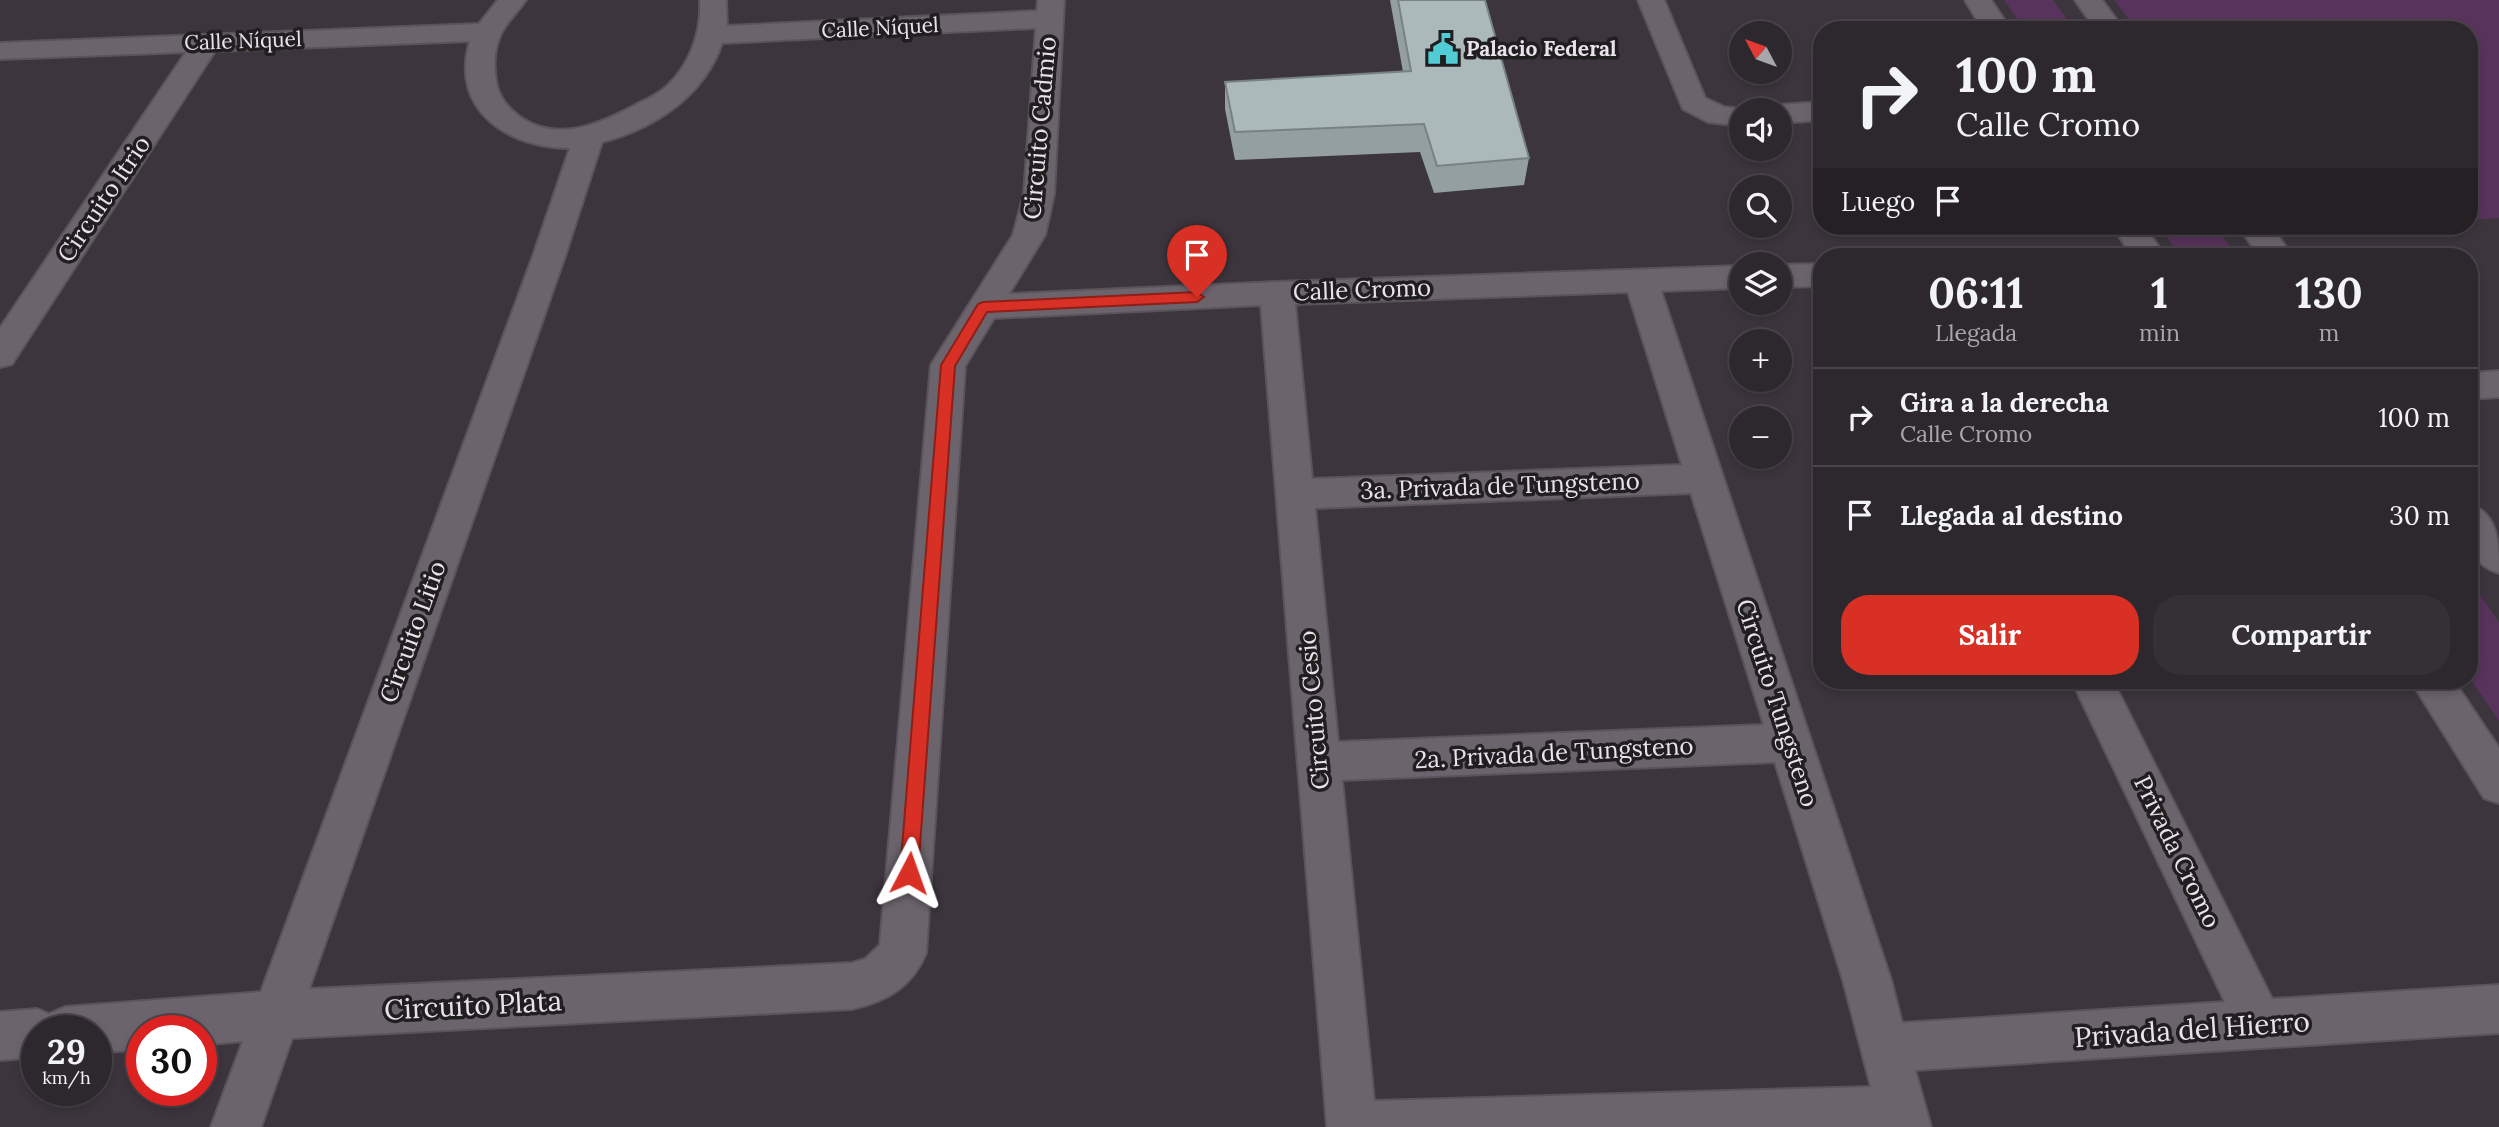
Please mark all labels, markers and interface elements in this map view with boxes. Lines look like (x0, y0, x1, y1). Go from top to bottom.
street label: Calle Níquel (821, 11, 939, 44)
north arrow (1729, 21, 1792, 84)
map controls (1729, 21, 1792, 469)
street label: Calle Níquel (184, 25, 302, 56)
public building icon: Palacio Federal (1426, 32, 1460, 66)
street label: Circuito Cadmio (1016, 35, 1063, 221)
place label: Palacio Federal (1466, 35, 1617, 62)
text: 100 m (1956, 43, 2096, 105)
icon: right (1841, 49, 1932, 140)
button: sound (1729, 98, 1792, 161)
text: Calle Cromo (1956, 104, 2140, 145)
street label: Circuito Itrio (50, 130, 157, 268)
button: search (1729, 175, 1792, 238)
icon: arrive (1929, 182, 1967, 220)
text: Luego (1841, 185, 1915, 218)
pin (1167, 225, 1227, 297)
icon: arrive (1178, 236, 1216, 274)
button: layers (1729, 252, 1792, 315)
text: 06:11 (1928, 266, 2024, 320)
text: 1 (2151, 266, 2168, 320)
text: 130 (2295, 266, 2363, 320)
street label: Calle Cromo (1292, 272, 1432, 307)
text: Llegada (1935, 318, 2017, 347)
text: min (2139, 318, 2180, 347)
text: m (2319, 318, 2339, 347)
button: + (1729, 329, 1792, 392)
text: Gira a la derecha (1900, 386, 2109, 419)
icon: right (1841, 398, 1879, 436)
text: 100 m (2378, 401, 2450, 434)
button: − (1729, 406, 1792, 469)
text: Calle Cromo (1900, 419, 2032, 448)
street label: 3a. Privada de Tungsteno (1360, 465, 1640, 506)
icon: arrive (1841, 496, 1879, 534)
text: Llegada al destino (1900, 499, 2123, 532)
text: 30 m (2389, 499, 2450, 532)
street label: Circuito Litio (373, 557, 453, 707)
street label: Circuito Tungsteno (1729, 595, 1826, 811)
button: Salir (1841, 595, 2139, 675)
button: Compartir (2153, 595, 2450, 675)
street label: Circuito Cesio (1291, 629, 1336, 791)
street label: 2a. Privada de Tungsteno (1414, 730, 1694, 775)
street label: Privada Cromo (2127, 771, 2228, 933)
position arrow (872, 836, 946, 910)
street label: Circuito Plata (383, 982, 563, 1028)
street label: Privada del Hierro (2073, 1003, 2311, 1055)
speed limit sign: 30 (126, 1015, 217, 1106)
text: 29 (47, 1029, 86, 1074)
text: km/h (42, 1066, 91, 1089)

